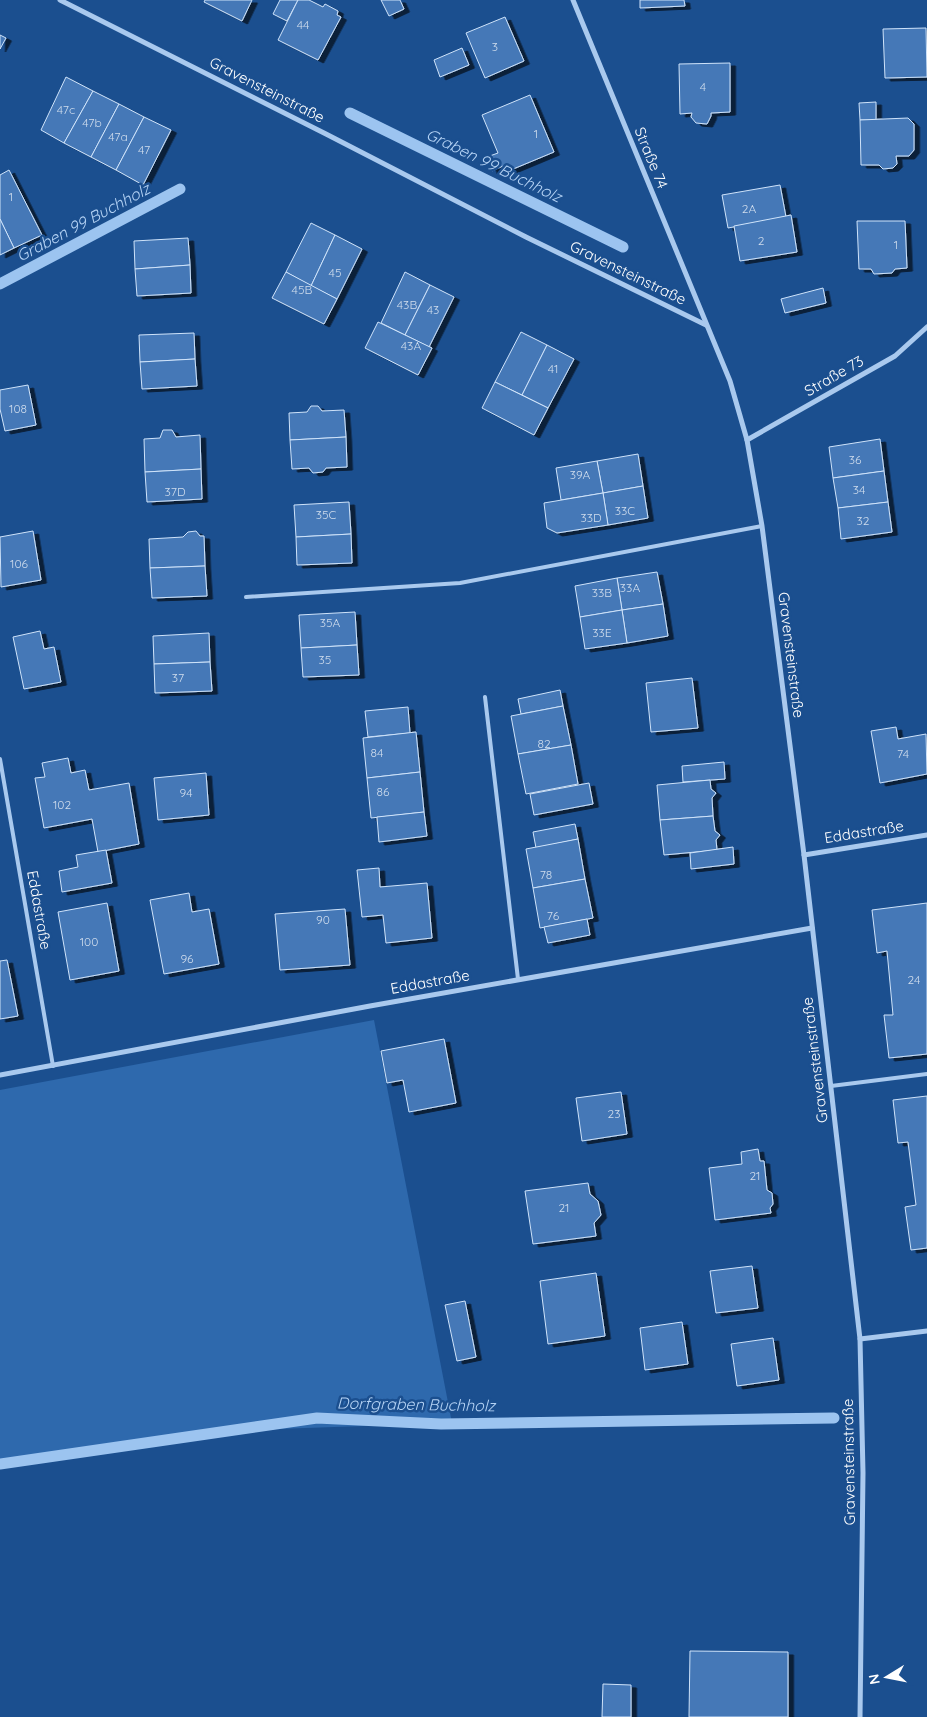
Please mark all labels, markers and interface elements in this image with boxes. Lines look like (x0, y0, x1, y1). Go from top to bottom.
house number: 44 (297, 17, 309, 32)
house number: 3 (492, 39, 498, 54)
street label: Gravensteinstraße (206, 52, 328, 127)
house number: 4 (700, 79, 706, 94)
house number: 47c (57, 102, 75, 117)
house number: 47b (82, 115, 102, 130)
water label: Graben 99 Buchholz (423, 123, 566, 207)
street label: Straße 74 (631, 124, 672, 192)
house number: 1 (534, 126, 538, 141)
house number: 47a (108, 129, 128, 144)
house number: 47 (138, 142, 150, 157)
water label: Graben 99 Buchholz (13, 178, 154, 266)
house number: 1 (9, 189, 13, 204)
house number: 2A (742, 201, 756, 216)
house number: 2 (758, 233, 765, 248)
street label: Gravensteinstraße (567, 236, 689, 309)
house number: 1 (894, 237, 898, 252)
house number: 45 (329, 265, 341, 280)
house number: 45B (292, 282, 313, 297)
house number: 43B (397, 297, 417, 312)
house number: 43 (427, 302, 439, 317)
house number: 43A (401, 338, 421, 353)
street label: Straße 73 (801, 351, 867, 400)
house number: 41 (548, 361, 558, 376)
house number: 108 (9, 401, 27, 416)
house number: 36 (849, 452, 862, 467)
house number: 39A (570, 467, 591, 482)
house number: 34 (853, 482, 865, 497)
house number: 37D (164, 484, 186, 499)
house number: 33C (615, 503, 635, 518)
house number: 35C (316, 507, 336, 522)
house number: 33D (580, 510, 602, 525)
house number: 32 (857, 513, 870, 528)
house number: 106 (10, 556, 29, 571)
house number: 33A (620, 580, 640, 595)
house number: 33B (592, 585, 612, 600)
street label: Gravensteinstraße (774, 591, 809, 719)
house number: 35A (320, 615, 341, 630)
house number: 33E (592, 625, 612, 640)
house number: 35 (319, 652, 331, 667)
house number: 37 (172, 670, 184, 685)
house number: 82 (537, 736, 551, 751)
house number: 84 (371, 745, 383, 760)
house number: 74 (897, 746, 909, 761)
house number: 86 (377, 784, 390, 799)
house number: 94 (179, 785, 193, 800)
house number: 102 (53, 797, 71, 812)
street label: Eddastraße (823, 816, 905, 847)
house number: 78 (540, 867, 552, 882)
street label: Eddastraße (23, 869, 56, 951)
house number: 76 (547, 908, 560, 923)
house number: 90 (316, 912, 330, 927)
house number: 100 (80, 934, 98, 949)
house number: 96 (180, 951, 194, 966)
street label: Eddastraße (389, 965, 471, 998)
house number: 24 (908, 972, 920, 987)
street label: Gravensteinstraße (797, 996, 832, 1124)
house number: 23 (608, 1106, 620, 1121)
house number: 21 (749, 1168, 761, 1183)
house number: 21 (558, 1200, 570, 1215)
water label: Dorfgraben Buchholz (337, 1393, 497, 1415)
street label: Gravensteinstraße (838, 1398, 859, 1526)
north arrow (862, 1652, 912, 1702)
text: N (864, 1673, 884, 1686)

